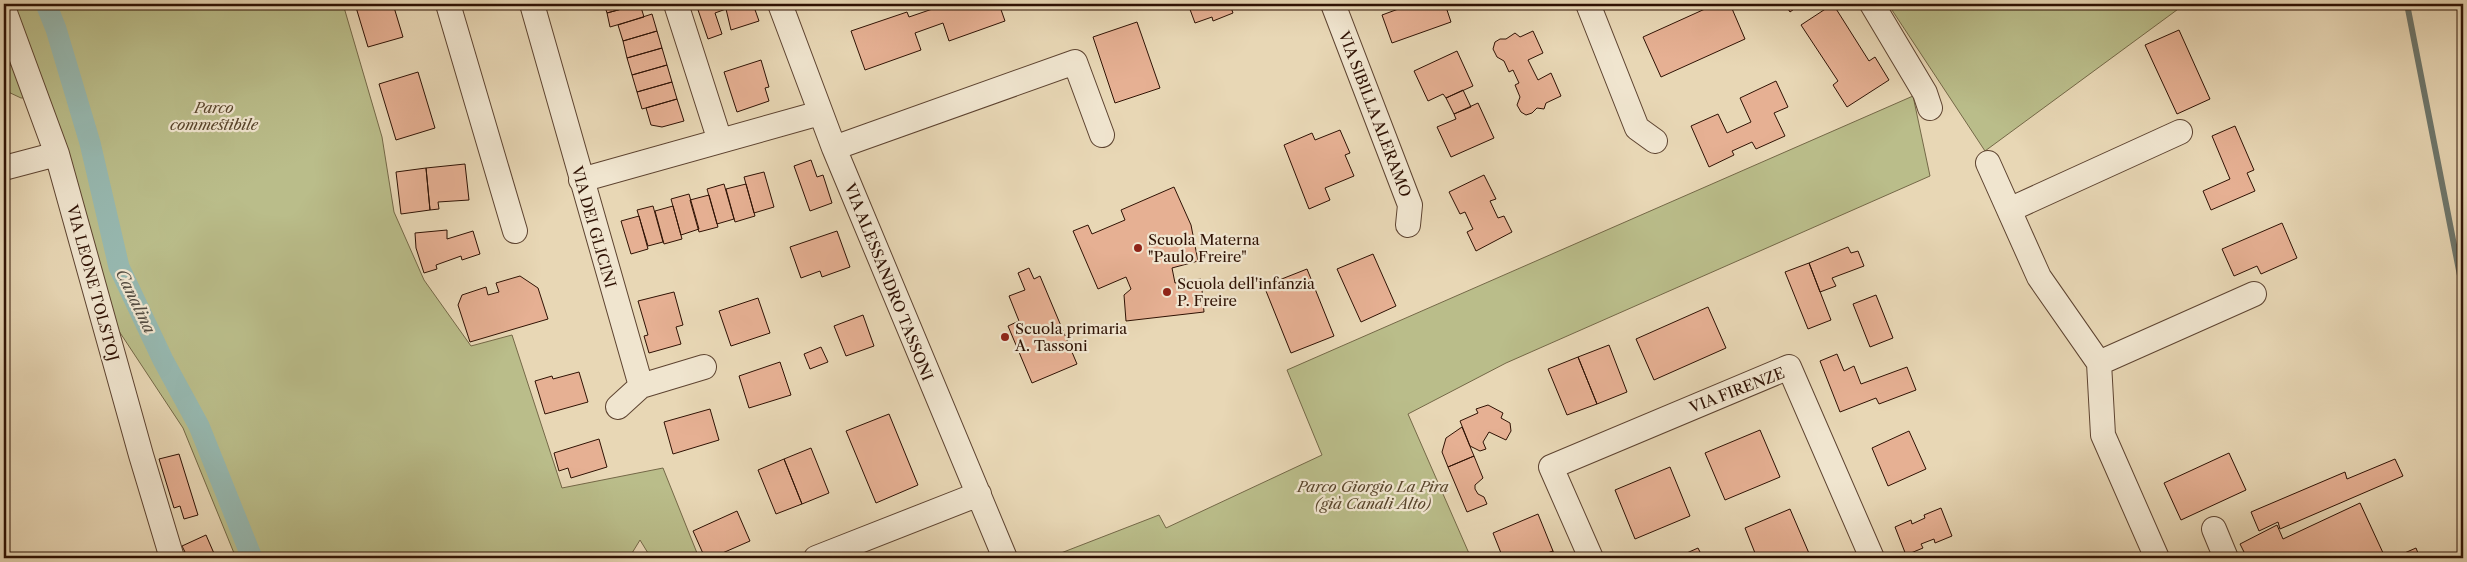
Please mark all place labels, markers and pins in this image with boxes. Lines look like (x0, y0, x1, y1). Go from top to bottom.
place label: Scuola Materna "Paulo Freire" (1148, 230, 1260, 266)
marker: Scuola Materna "Paulo Freire" (1132, 242, 1144, 254)
place label: Scuola dell'infanzia P. Freire (1177, 274, 1315, 310)
marker: Scuola dell'infanzia P. Freire (1161, 286, 1173, 298)
place label: Scuola primaria A. Tassoni (1014, 319, 1127, 355)
marker: Scuola primaria A. Tassoni (999, 331, 1011, 343)

